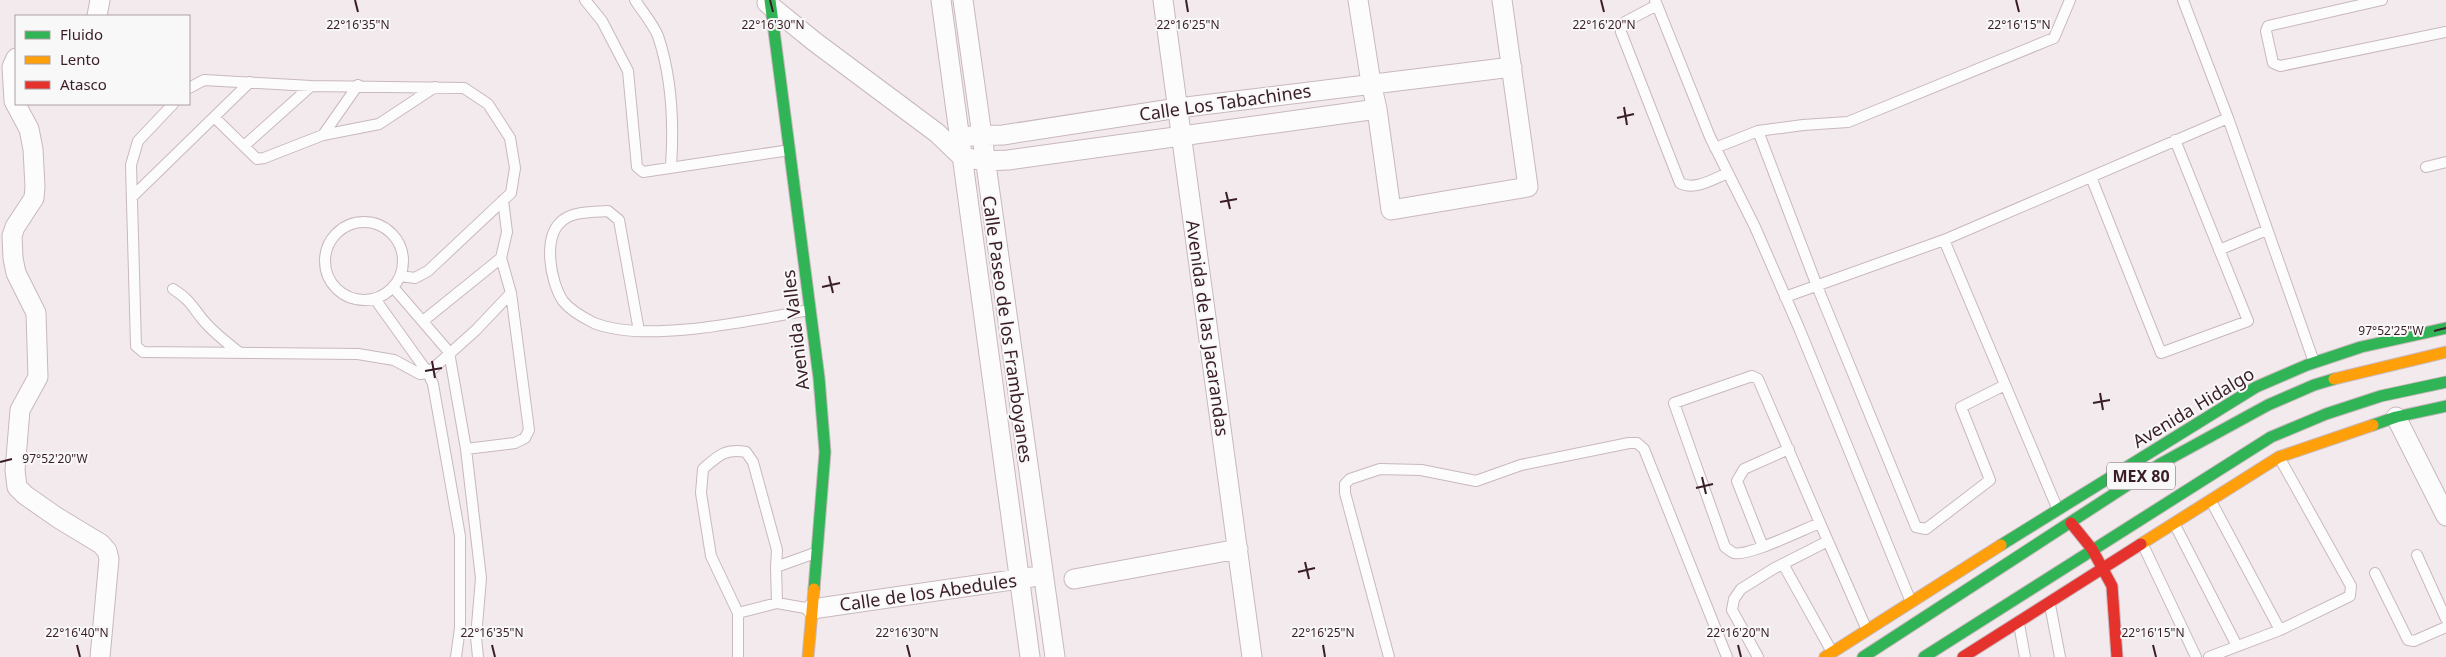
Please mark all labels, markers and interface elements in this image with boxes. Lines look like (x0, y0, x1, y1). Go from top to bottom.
legend (15, 15, 190, 105)
text: 22°16'35"N (326, 16, 390, 33)
text: 22°16'30"N (741, 16, 805, 33)
text: 22°16'25"N (1156, 16, 1220, 33)
text: 22°16'20"N (1572, 16, 1636, 33)
text: 22°16'15"N (1987, 16, 2051, 33)
text: Fluido (60, 24, 103, 44)
text: Lento (60, 49, 100, 69)
text: Atasco (60, 74, 107, 94)
street label: Calle Los Tabachines (1137, 78, 1313, 126)
street label: Calle Paseo de los Framboyanes (977, 194, 1039, 464)
street label: Avenida de las Jacarandas (1181, 218, 1235, 438)
street label: Avenida Valles (776, 268, 814, 392)
text: 97°52'25"W (2358, 322, 2424, 339)
street label: Avenida Hidalgo (2128, 361, 2258, 453)
text: 97°52'20"W (22, 450, 88, 467)
road number: MEX 80 (2107, 462, 2175, 490)
street label: Calle de los Abedules (838, 568, 1018, 616)
text: 22°16'40"N (45, 624, 109, 641)
text: 22°16'35"N (460, 624, 524, 641)
text: 22°16'30"N (875, 624, 939, 641)
text: 22°16'25"N (1291, 624, 1355, 641)
text: 22°16'20"N (1706, 624, 1770, 641)
text: 22°16'15"N (2121, 624, 2185, 641)

